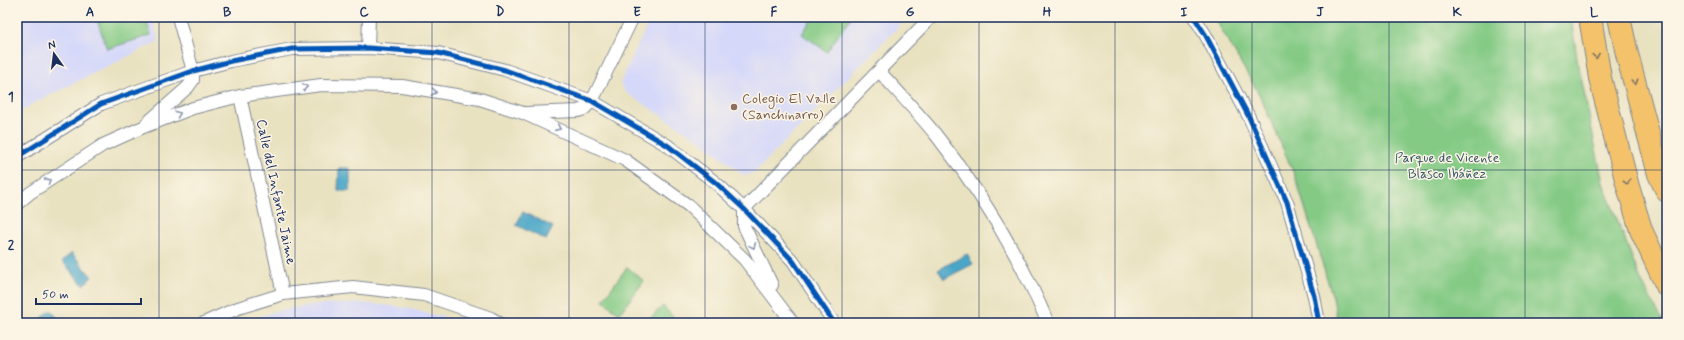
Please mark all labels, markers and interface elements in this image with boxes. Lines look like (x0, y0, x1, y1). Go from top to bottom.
text: A (86, 4, 94, 21)
text: B (223, 4, 232, 21)
text: C (359, 4, 369, 21)
text: D (496, 4, 505, 21)
text: E (633, 4, 641, 21)
text: F (771, 4, 778, 21)
text: G (906, 4, 915, 21)
text: H (1043, 4, 1052, 21)
text: I (1181, 4, 1188, 21)
text: J (1316, 4, 1324, 21)
text: K (1452, 4, 1462, 21)
text: L (1590, 4, 1599, 21)
north arrow (34, 34, 74, 74)
text: N (47, 38, 57, 53)
one-way arrow (1591, 52, 1600, 59)
one-way arrow (1630, 79, 1638, 85)
one-way arrow (301, 83, 308, 92)
one-way arrow (431, 87, 437, 95)
text: 1 (8, 89, 14, 106)
place label: Colegio El Valle (Sanchinarro) (742, 90, 836, 124)
marker: Colegio El Valle (Sanchinarro) (729, 102, 739, 112)
one-way arrow (174, 110, 181, 119)
street label: Calle del Infante Jaime (252, 118, 300, 267)
one-way arrow (554, 123, 561, 131)
park label: Parque de Vicente Blasco Ibáñez (1395, 149, 1499, 183)
one-way arrow (44, 178, 51, 186)
one-way arrow (1622, 178, 1631, 185)
text: 2 (8, 237, 15, 254)
one-way arrow (748, 241, 756, 249)
scale bar (36, 280, 141, 306)
text: 50 m (42, 287, 69, 303)

